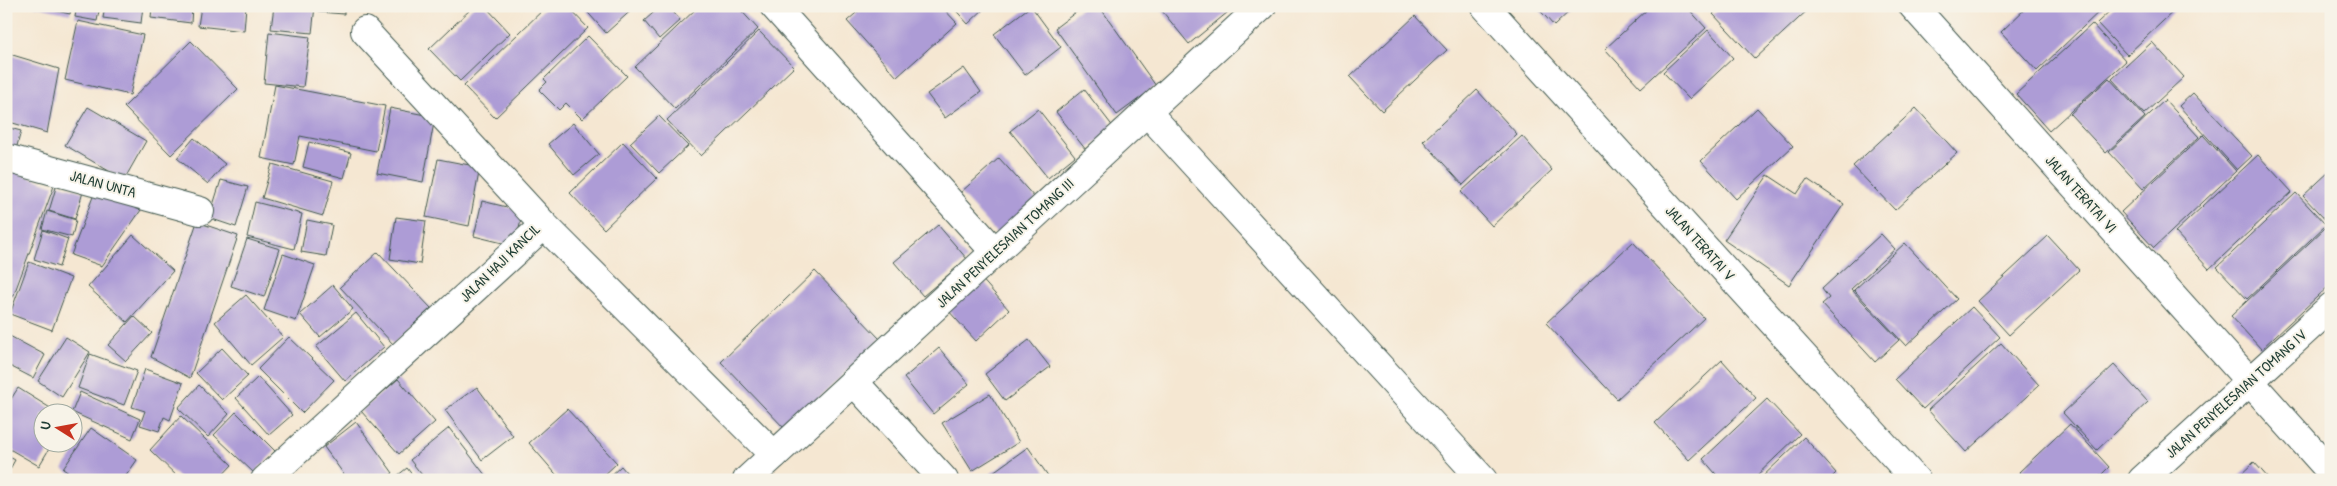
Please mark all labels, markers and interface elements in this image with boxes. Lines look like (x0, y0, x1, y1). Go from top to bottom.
street label: JALAN TERATAI VI (2041, 150, 2122, 237)
street label: JALAN UNTA (68, 165, 139, 203)
street label: JALAN PENYELESAIAN TOMANG III (931, 173, 1078, 312)
street label: JALAN TERATAI V (1661, 200, 1740, 285)
street label: JALAN HAJI KANCIL (455, 218, 545, 307)
street label: JALAN PENYELESAIAN TOMANG IV (2161, 324, 2311, 463)
north arrow (32, 404, 82, 454)
text: U (35, 420, 55, 431)

